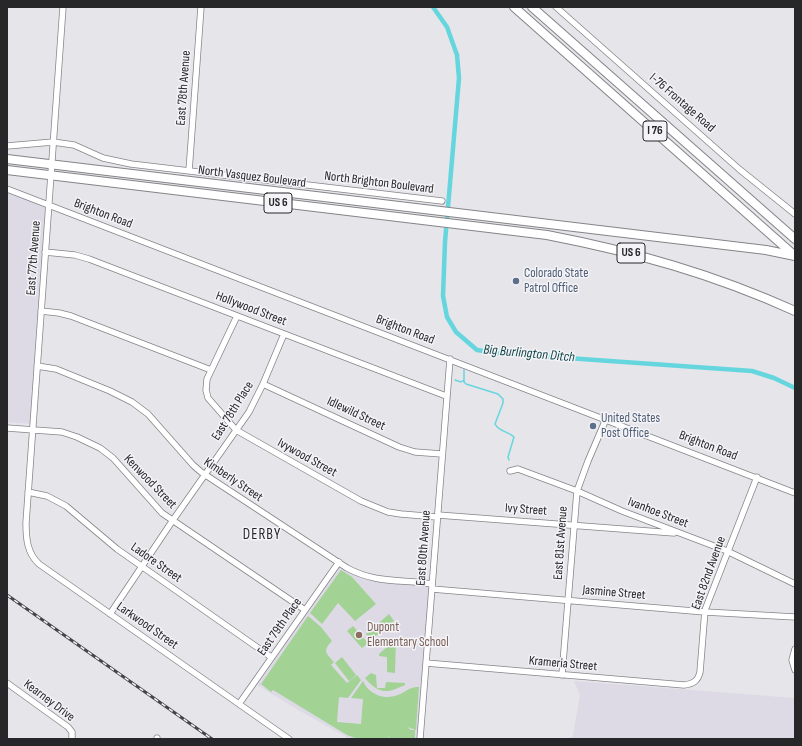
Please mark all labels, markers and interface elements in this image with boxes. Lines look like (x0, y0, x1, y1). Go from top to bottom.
street label: East 78th Avenue (174, 50, 194, 126)
street label: I-76 Frontage Road (646, 70, 718, 136)
road number: I 76 (643, 121, 667, 141)
street label: North Vasquez Boulevard (197, 163, 307, 191)
street label: North Brighton Boulevard (323, 169, 435, 197)
road number: US 6 (264, 193, 292, 213)
street label: Brighton Road (72, 196, 134, 232)
street label: East 77th Avenue (24, 220, 44, 296)
road number: US 6 (617, 243, 645, 263)
place label: Colorado State Patrol Office (524, 266, 588, 297)
marker: Colorado State Patrol Office (511, 276, 521, 286)
street label: Hollywood Street (213, 288, 289, 330)
street label: Brighton Road (374, 312, 436, 348)
water label: Big Burlington Ditch (483, 342, 575, 366)
street label: East 78th Place (209, 379, 257, 443)
street label: Idlewild Street (324, 394, 388, 434)
place label: United States Post Office (601, 411, 660, 442)
marker: United States Post Office (588, 421, 598, 431)
street label: Brighton Road (677, 428, 739, 464)
street label: Ivywood Street (275, 435, 339, 481)
street label: Kenwood Street (120, 452, 180, 512)
street label: Kimberly Street (200, 455, 266, 505)
street label: Ivanhoe Street (625, 494, 691, 532)
street label: Ivy Street (504, 501, 548, 519)
street label: East 81st Avenue (551, 506, 571, 580)
street label: East 80th Avenue (414, 510, 434, 586)
district label: DERBY (243, 526, 281, 544)
street label: East 82nd Avenue (689, 534, 729, 612)
street label: Ladore Street (127, 540, 185, 586)
street label: Jasmine Street (582, 582, 646, 604)
street label: East 79th Place (254, 595, 306, 659)
street label: Larkwood Street (113, 599, 181, 653)
place label: Dupont Elementary School (367, 620, 449, 651)
marker: Dupont Elementary School (354, 630, 364, 640)
street label: Krameria Street (528, 653, 598, 675)
street label: Kearney Drive (20, 677, 78, 725)

